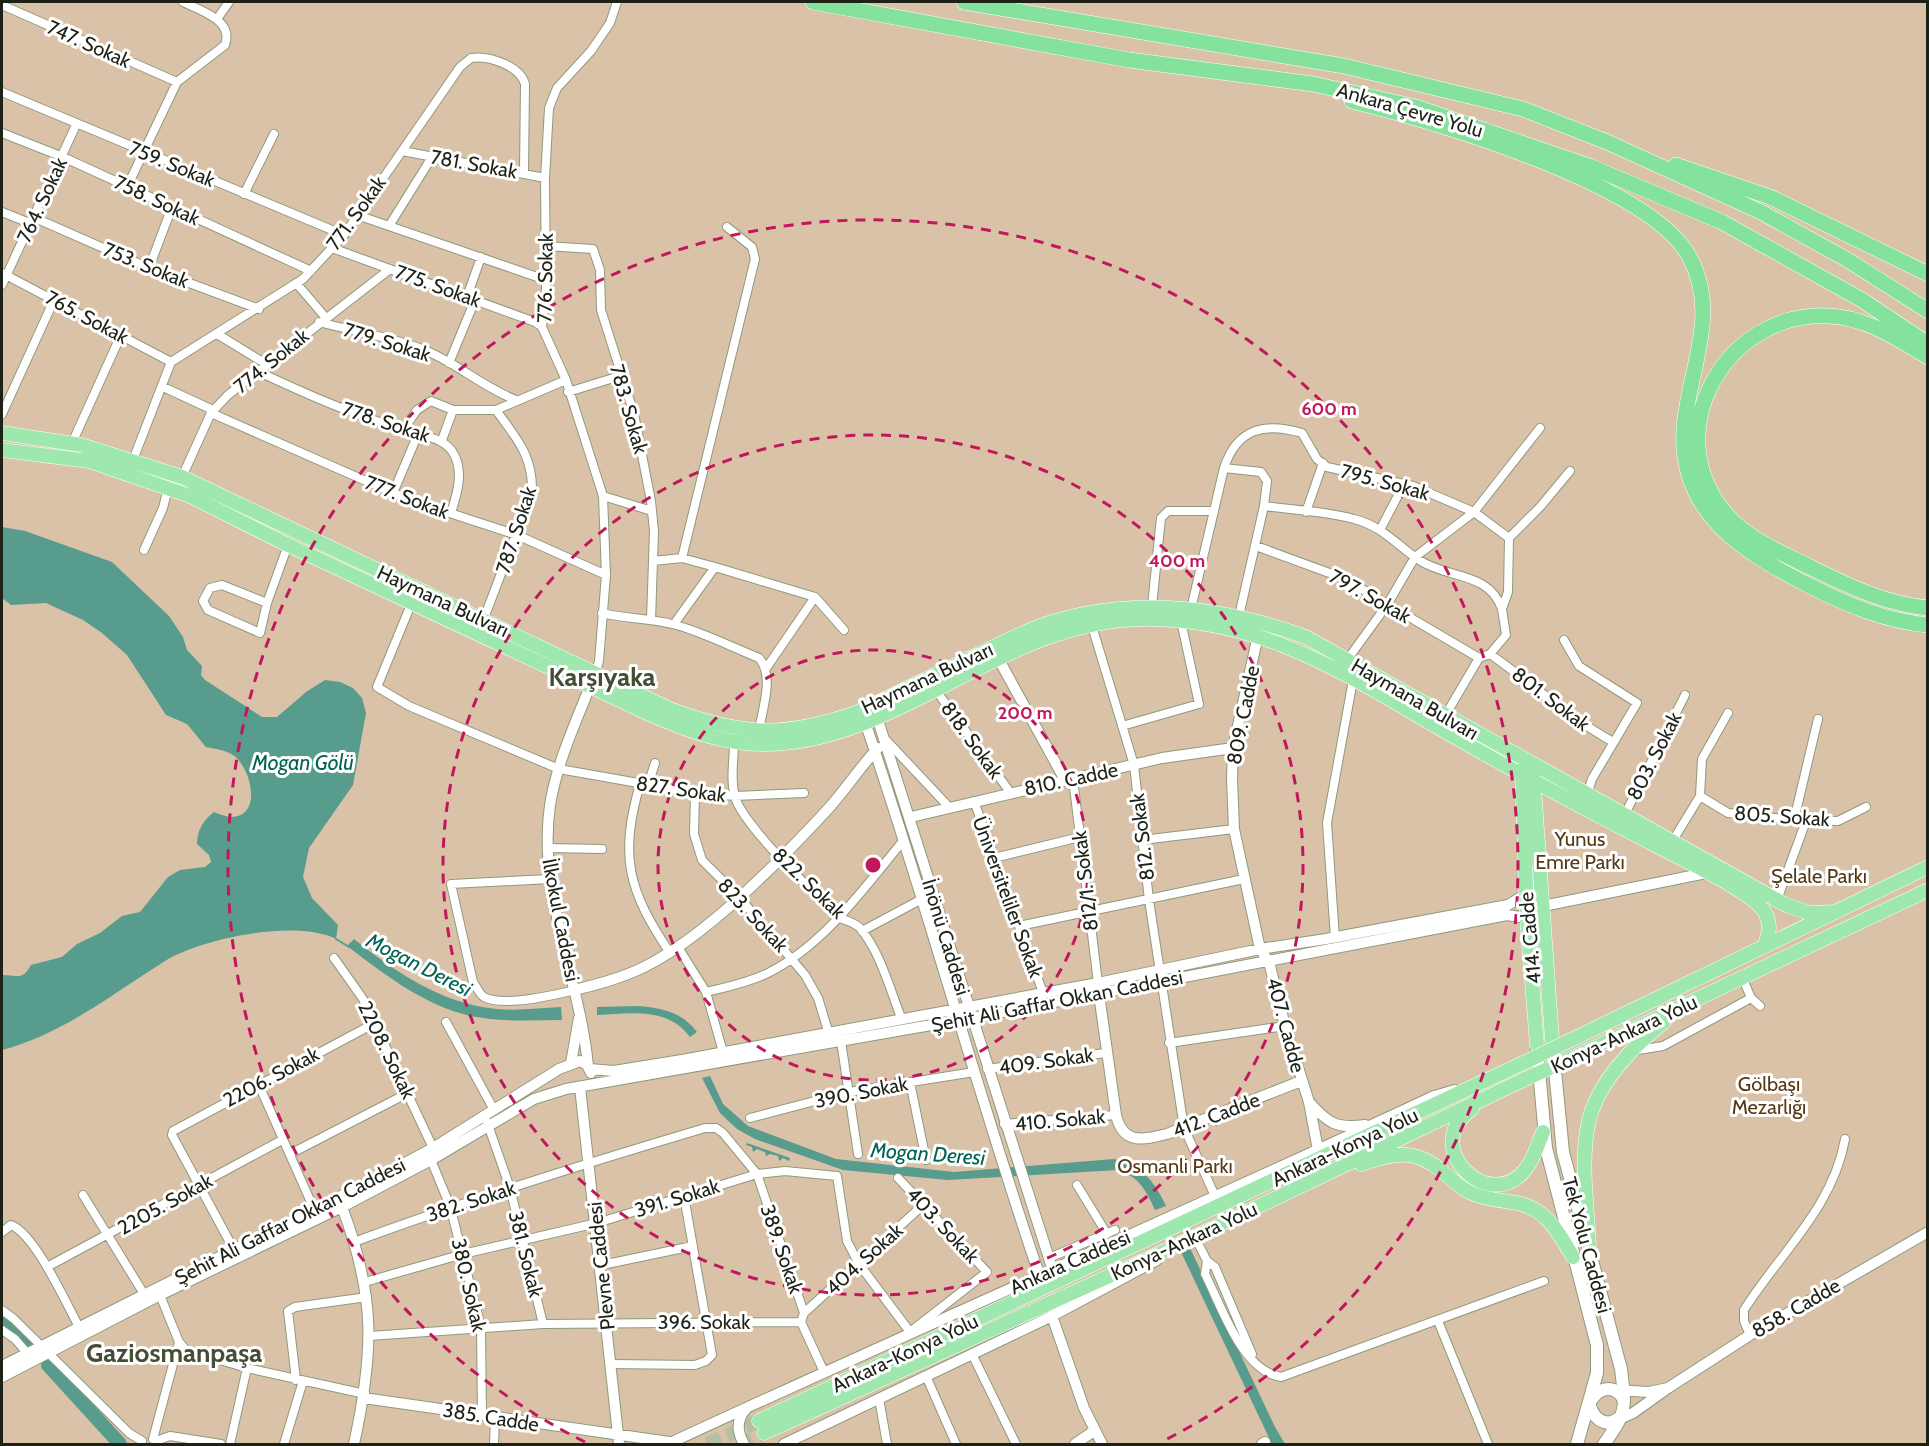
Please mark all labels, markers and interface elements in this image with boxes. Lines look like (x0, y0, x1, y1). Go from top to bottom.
street label: 747. Sokak (43, 15, 135, 73)
street label: Ankara Çevre Yolu (1334, 78, 1486, 142)
street label: 759. Sokak (126, 136, 219, 192)
street label: 781. Sokak (429, 145, 519, 183)
street label: 764. Sokak (12, 154, 72, 246)
street label: 758. Sokak (110, 170, 204, 230)
street label: 771. Sokak (321, 171, 391, 255)
street label: 776. Sokak (532, 233, 558, 323)
street label: 753. Sokak (100, 237, 192, 293)
street label: 775. Sokak (392, 259, 484, 313)
street label: 765. Sokak (41, 285, 133, 349)
street label: 779. Sokak (341, 317, 433, 367)
street label: 774. Sokak (229, 324, 313, 398)
street label: 783. Sokak (605, 362, 653, 456)
street label: 778. Sokak (339, 397, 433, 447)
text: 600 m (1301, 398, 1357, 420)
street label: 795. Sokak (1338, 459, 1432, 505)
street label: 777. Sokak (362, 470, 452, 524)
street label: 787. Sokak (491, 483, 541, 577)
text: 400 m (1149, 550, 1205, 572)
street label: Haymana Bulvarı (373, 560, 513, 642)
street label: 797. Sokak (1325, 564, 1415, 628)
street label: Haymana Bulvarı (857, 637, 997, 719)
street label: Haymana Bulvarı (1347, 653, 1483, 745)
district label: Karşıyaka (548, 661, 656, 693)
street label: 801. Sokak (1507, 662, 1595, 736)
street label: 809. Cadde (1222, 664, 1264, 766)
street label: 818. Sokak (936, 697, 1008, 783)
text: 200 m (998, 702, 1052, 724)
street label: 803. Sokak (1622, 708, 1686, 804)
water label: Mogan Gölü (251, 750, 354, 775)
street label: 810. Cadde (1022, 757, 1120, 801)
street label: 827. Sokak (634, 771, 728, 807)
street label: 812. Sokak (1125, 792, 1159, 882)
street label: 805. Sokak (1733, 801, 1831, 831)
street label: Üniversiteliler Sokak (968, 813, 1048, 981)
park label: Yunus Emre Parkı (1535, 827, 1625, 874)
street label: 812/1. Sokak (1067, 829, 1103, 933)
street label: 822. Sokak (768, 842, 850, 924)
centre of rings (863, 855, 883, 875)
street label: İlkokul Caddesi (537, 856, 585, 984)
park label: Şelale Parkı (1771, 864, 1867, 888)
street label: 823. Sokak (713, 873, 793, 957)
street label: İnönü Caddesi (917, 876, 975, 998)
street label: 414. Cadde (1514, 891, 1546, 985)
water label: Mogan Deresi (362, 927, 476, 1002)
street label: Şehit Ali Gaffar Okkan Caddesi (929, 965, 1185, 1037)
street label: 407. Cadde (1262, 975, 1310, 1075)
street label: Konya-Ankara Yolu (1547, 990, 1701, 1078)
street label: 2208. Sokak (353, 997, 421, 1103)
street label: 2206. Sokak (219, 1042, 323, 1112)
street label: 409. Sokak (997, 1042, 1095, 1080)
street label: 390. Sokak (812, 1071, 910, 1113)
park label: Gölbaşı Mezarlığı (1732, 1072, 1806, 1119)
street label: 412. Cadde (1169, 1087, 1263, 1143)
street label: Ankara-Konya Yolu (1268, 1103, 1422, 1191)
street label: 410. Sokak (1014, 1104, 1106, 1136)
water label: Mogan Deresi (869, 1137, 987, 1170)
street label: Şehit Ali Gaffar Okkan Caddesi (171, 1152, 409, 1290)
park label: Osmanlı Parkı (1117, 1154, 1233, 1178)
street label: 2205. Sokak (113, 1168, 217, 1240)
street label: 391. Sokak (632, 1174, 722, 1222)
street label: Tek Yolu Caddesi (1557, 1174, 1617, 1316)
street label: 382. Sokak (423, 1175, 519, 1227)
street label: 403. Sokak (902, 1182, 984, 1268)
street label: Konya-Ankara Yolu (1107, 1197, 1261, 1285)
street label: Plevne Caddesi (582, 1201, 620, 1331)
street label: 389. Sokak (756, 1201, 808, 1297)
street label: 381. Sokak (504, 1208, 548, 1300)
street label: 404. Sokak (820, 1218, 908, 1300)
street label: Ankara Caddesi (1006, 1225, 1134, 1299)
street label: 380. Sokak (447, 1236, 491, 1334)
street label: 858. Cadde (1748, 1273, 1844, 1343)
street label: Ankara-Konya Yolu (828, 1309, 982, 1397)
street label: 396. Sokak (658, 1310, 750, 1334)
district label: Gaziosmanpaşa (86, 1337, 262, 1369)
street label: 385. Cadde (441, 1398, 541, 1436)

